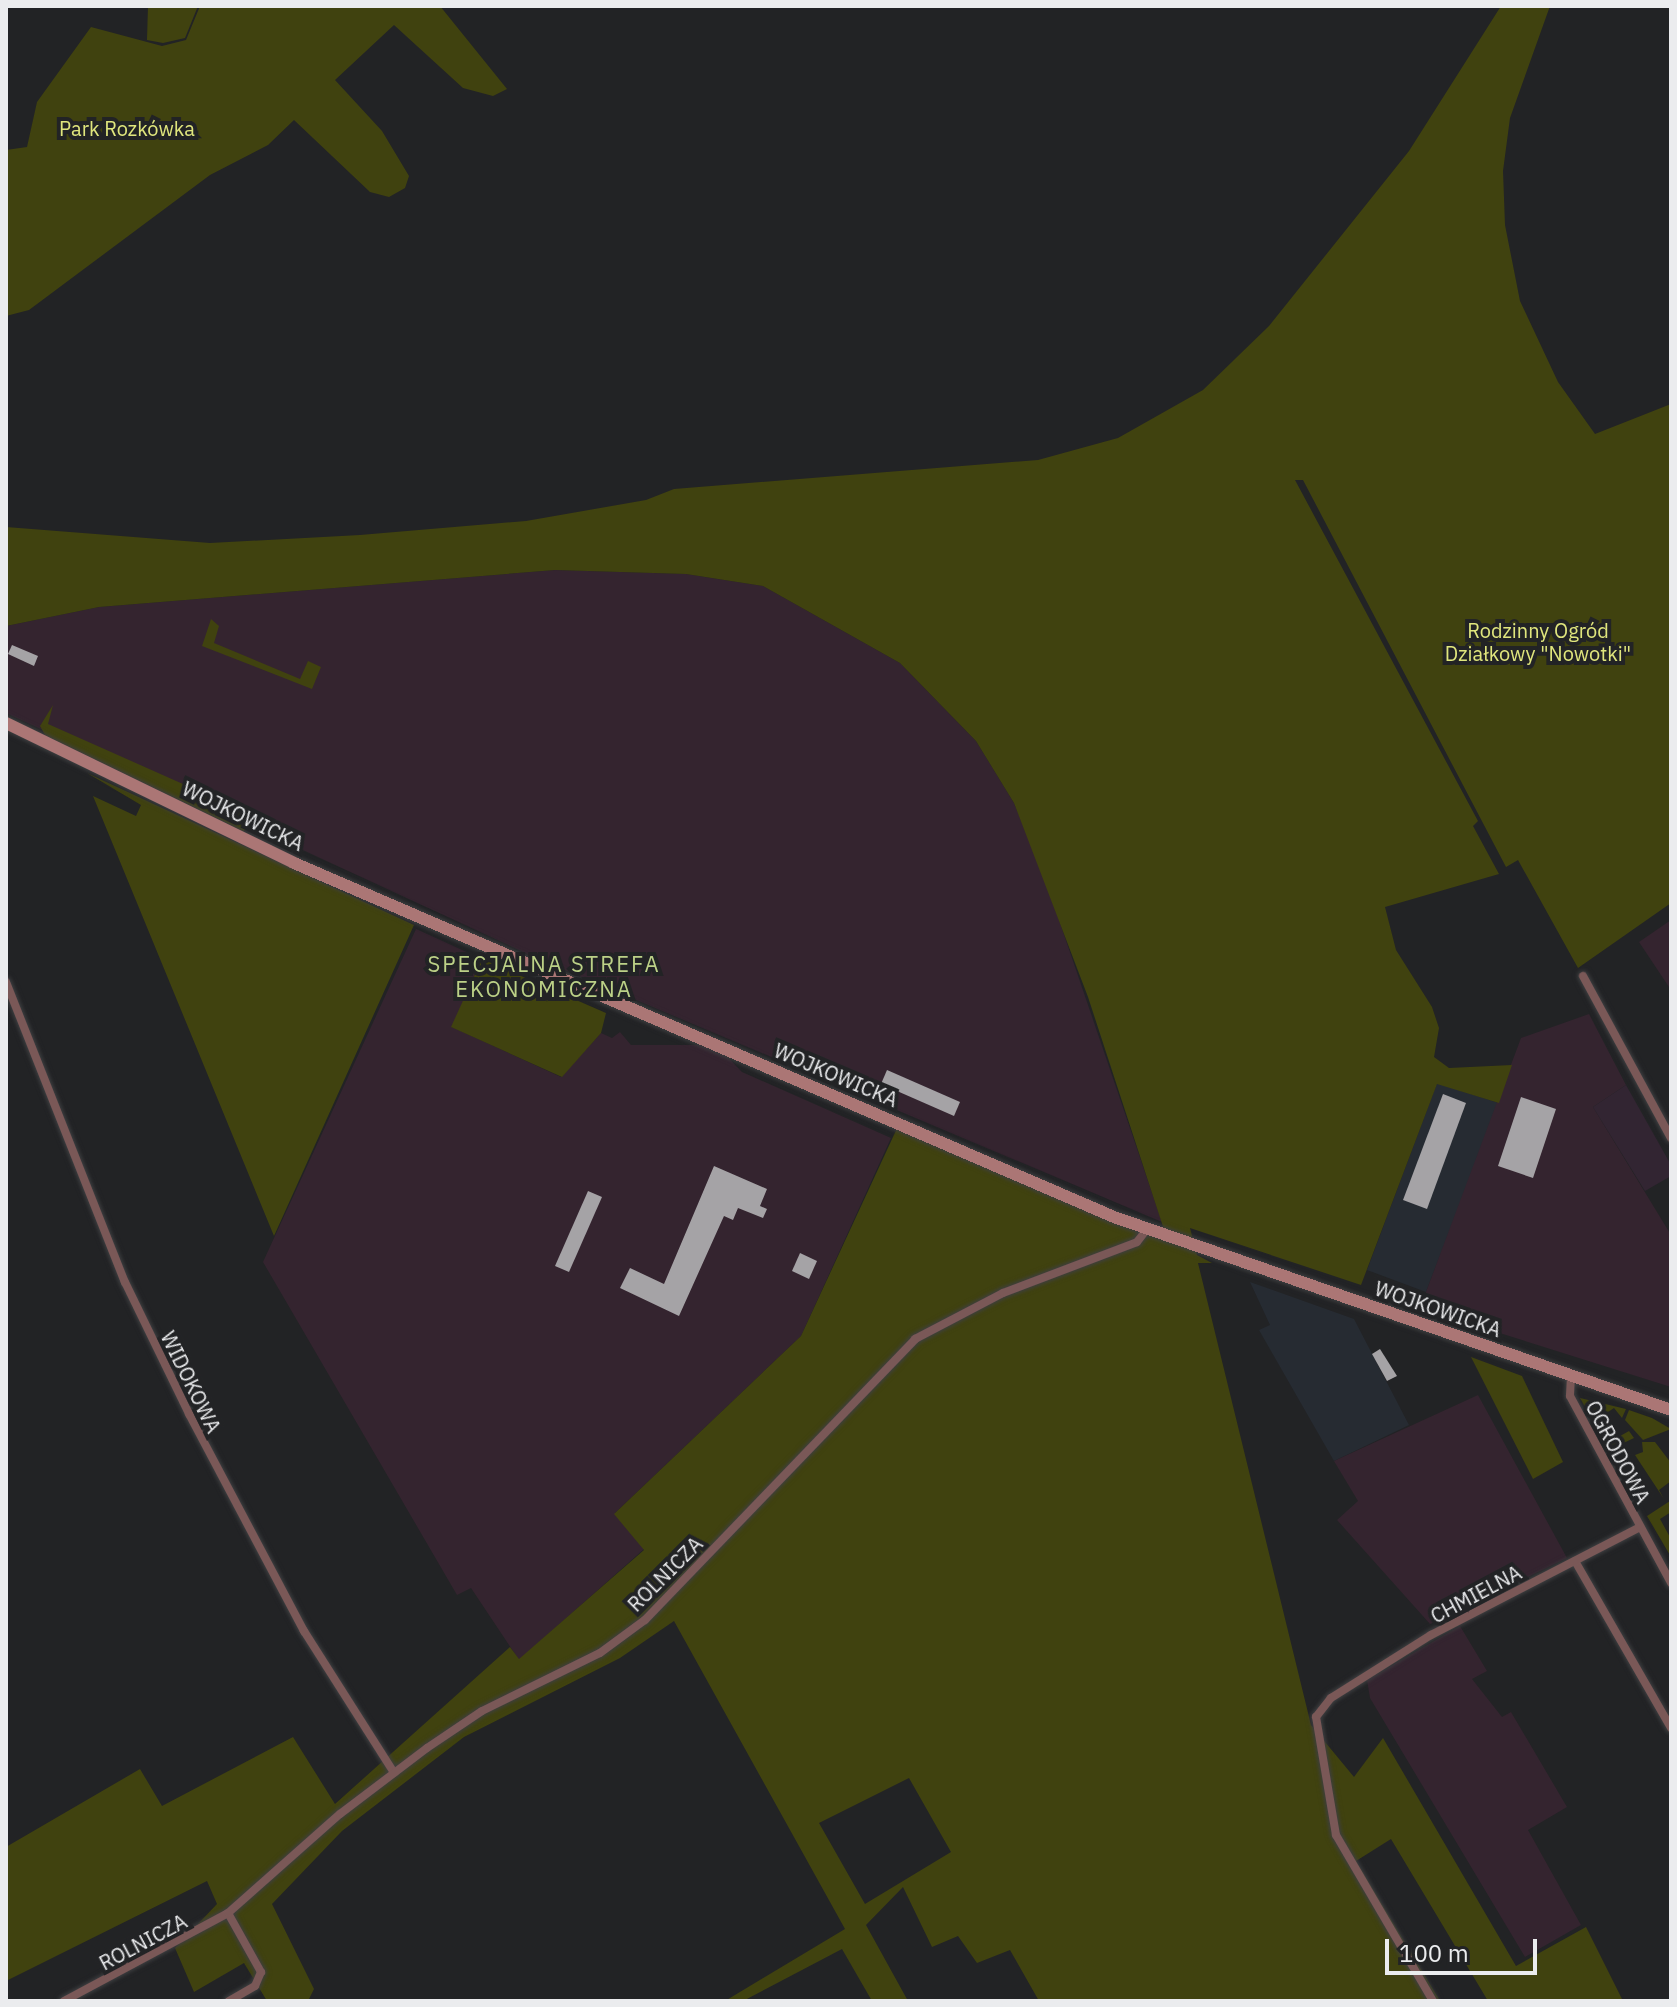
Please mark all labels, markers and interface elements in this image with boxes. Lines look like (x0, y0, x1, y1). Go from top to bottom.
park label: Park Rozkówka (59, 116, 195, 140)
park label: Rodzinny Ogród Działkowy "Nowotki" (1445, 618, 1631, 665)
street label: WOJKOWICKA (178, 776, 308, 856)
district label: SPECJALNA STREFA EKONOMICZNA (427, 950, 661, 1002)
street label: WOJKOWICKA (771, 1038, 901, 1112)
street label: WOJKOWICKA (1372, 1276, 1504, 1342)
street label: WIDOKOWA (156, 1327, 226, 1437)
street label: OGRODOWA (1581, 1396, 1655, 1508)
street label: ROLNICZA (623, 1532, 707, 1616)
street label: CHMIELNA (1426, 1560, 1526, 1628)
street label: ROLNICZA (95, 1909, 191, 1975)
scale bar (1389, 1923, 1541, 1973)
text: 100 m (1399, 1937, 1469, 1969)

